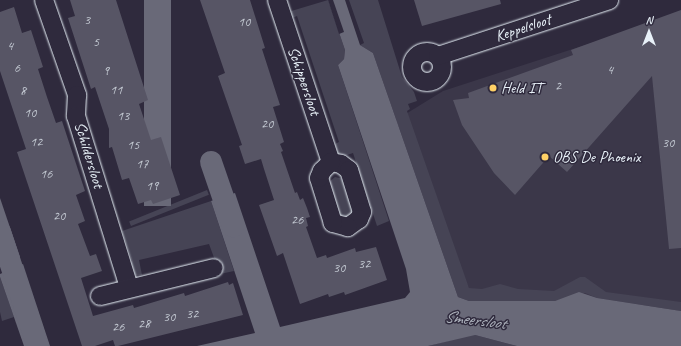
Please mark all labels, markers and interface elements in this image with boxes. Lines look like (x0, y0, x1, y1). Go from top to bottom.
street label: Keppelsloot (493, 10, 553, 46)
house number: 3 (84, 12, 90, 28)
north arrow (629, 12, 669, 52)
text: N (646, 13, 652, 27)
house number: 10 (238, 14, 250, 30)
house number: 5 (93, 34, 99, 50)
house number: 4 (7, 38, 13, 54)
street label: Schippersloot (283, 44, 325, 118)
house number: 6 (14, 60, 20, 76)
house number: 4 (607, 62, 613, 78)
house number: 9 (103, 63, 109, 79)
place label: Held IT (501, 78, 542, 98)
house number: 2 (555, 78, 561, 94)
house number: 11 (110, 82, 122, 98)
house number: 8 (20, 83, 26, 99)
marker: Held IT (488, 83, 498, 93)
house number: 10 (24, 105, 36, 121)
house number: 13 (117, 108, 129, 124)
house number: 20 (261, 116, 273, 132)
street label: Schildersloot (70, 120, 108, 190)
house number: 12 (30, 134, 42, 150)
house number: 30 (662, 135, 674, 151)
house number: 15 (127, 137, 139, 153)
place label: OBS De Phoenix (553, 147, 641, 167)
marker: OBS De Phoenix (540, 152, 550, 162)
house number: 17 (136, 156, 148, 172)
house number: 16 (40, 166, 52, 182)
house number: 19 (146, 178, 158, 194)
house number: 20 (53, 208, 65, 224)
house number: 26 (291, 212, 303, 228)
house number: 32 (358, 256, 370, 272)
house number: 30 (333, 260, 345, 276)
house number: 32 (186, 306, 198, 322)
water label: Smeersloot (443, 306, 507, 334)
house number: 30 (163, 309, 175, 325)
house number: 28 (138, 316, 150, 332)
house number: 26 (112, 319, 124, 335)

